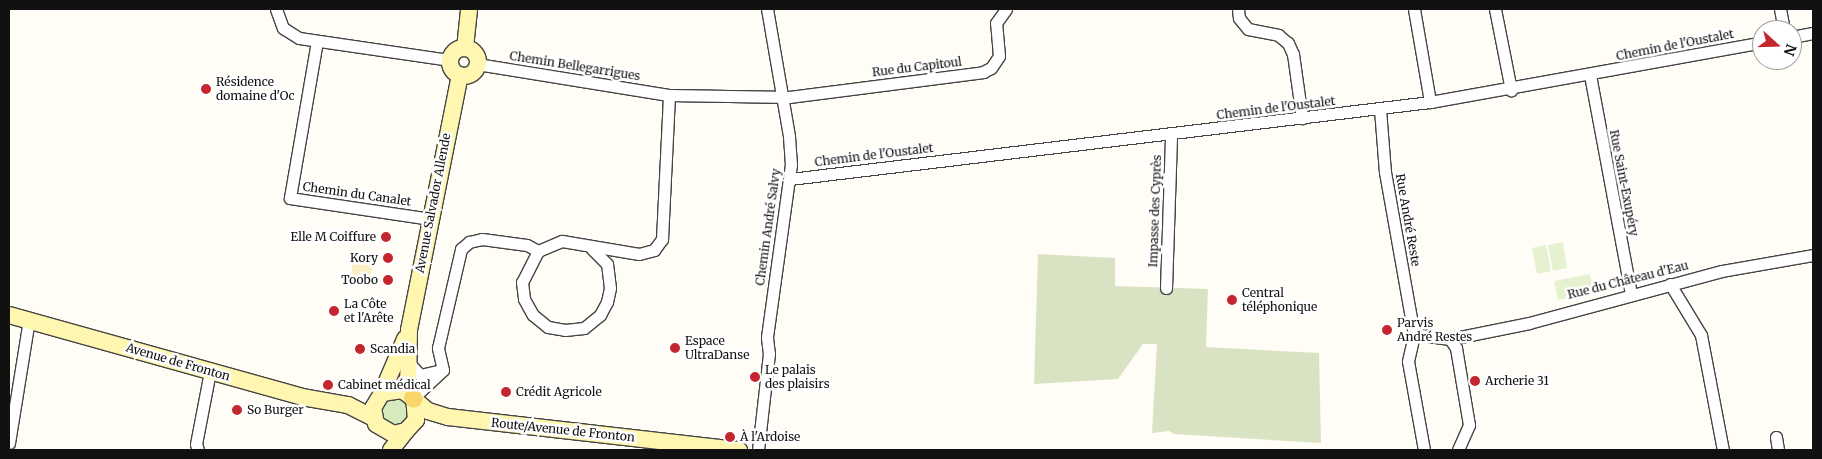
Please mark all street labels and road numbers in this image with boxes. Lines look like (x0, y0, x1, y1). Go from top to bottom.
street label: Chemin de l'Oustalet (1615, 27, 1735, 63)
street label: Chemin Bellegarrigues (509, 49, 641, 83)
street label: Rue du Capitoul (871, 54, 963, 80)
street label: Chemin de l'Oustalet (1216, 94, 1336, 122)
street label: Rue Saint-Exupéry (1607, 129, 1641, 237)
street label: Avenue Salvador Allende (412, 132, 454, 274)
street label: Chemin de l'Oustalet (814, 141, 934, 169)
street label: Impasse des Cyprès (1146, 154, 1164, 268)
street label: Chemin André Salvy (753, 168, 783, 286)
street label: Rue André Reste (1393, 172, 1423, 268)
street label: Chemin du Canalet (302, 179, 412, 209)
street label: Rue du Château d'Eau (1566, 258, 1690, 302)
street label: Avenue de Fronton (124, 340, 232, 384)
street label: Route/Avenue de Fronton (491, 415, 635, 445)

